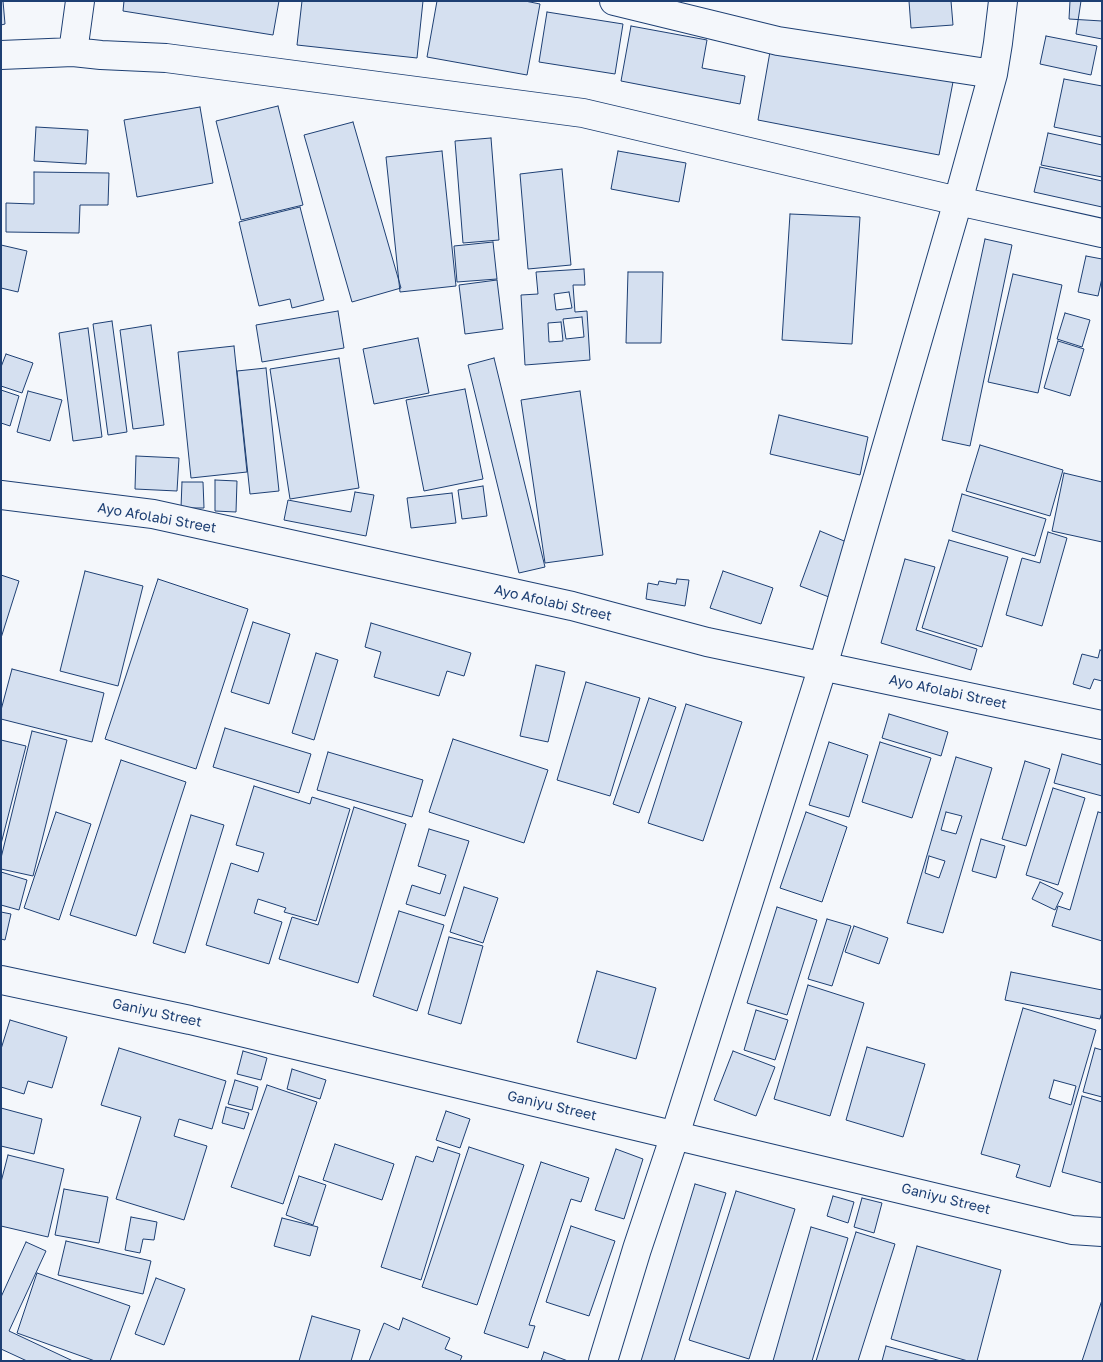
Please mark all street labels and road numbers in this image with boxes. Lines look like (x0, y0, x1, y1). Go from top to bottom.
street label: Ayo Afolabi Street (96, 499, 218, 537)
street label: Ayo Afolabi Street (493, 581, 613, 625)
street label: Ayo Afolabi Street (887, 671, 1009, 713)
street label: Ganiyu Street (111, 995, 203, 1031)
street label: Ganiyu Street (506, 1088, 598, 1124)
street label: Ganiyu Street (900, 1180, 992, 1218)

